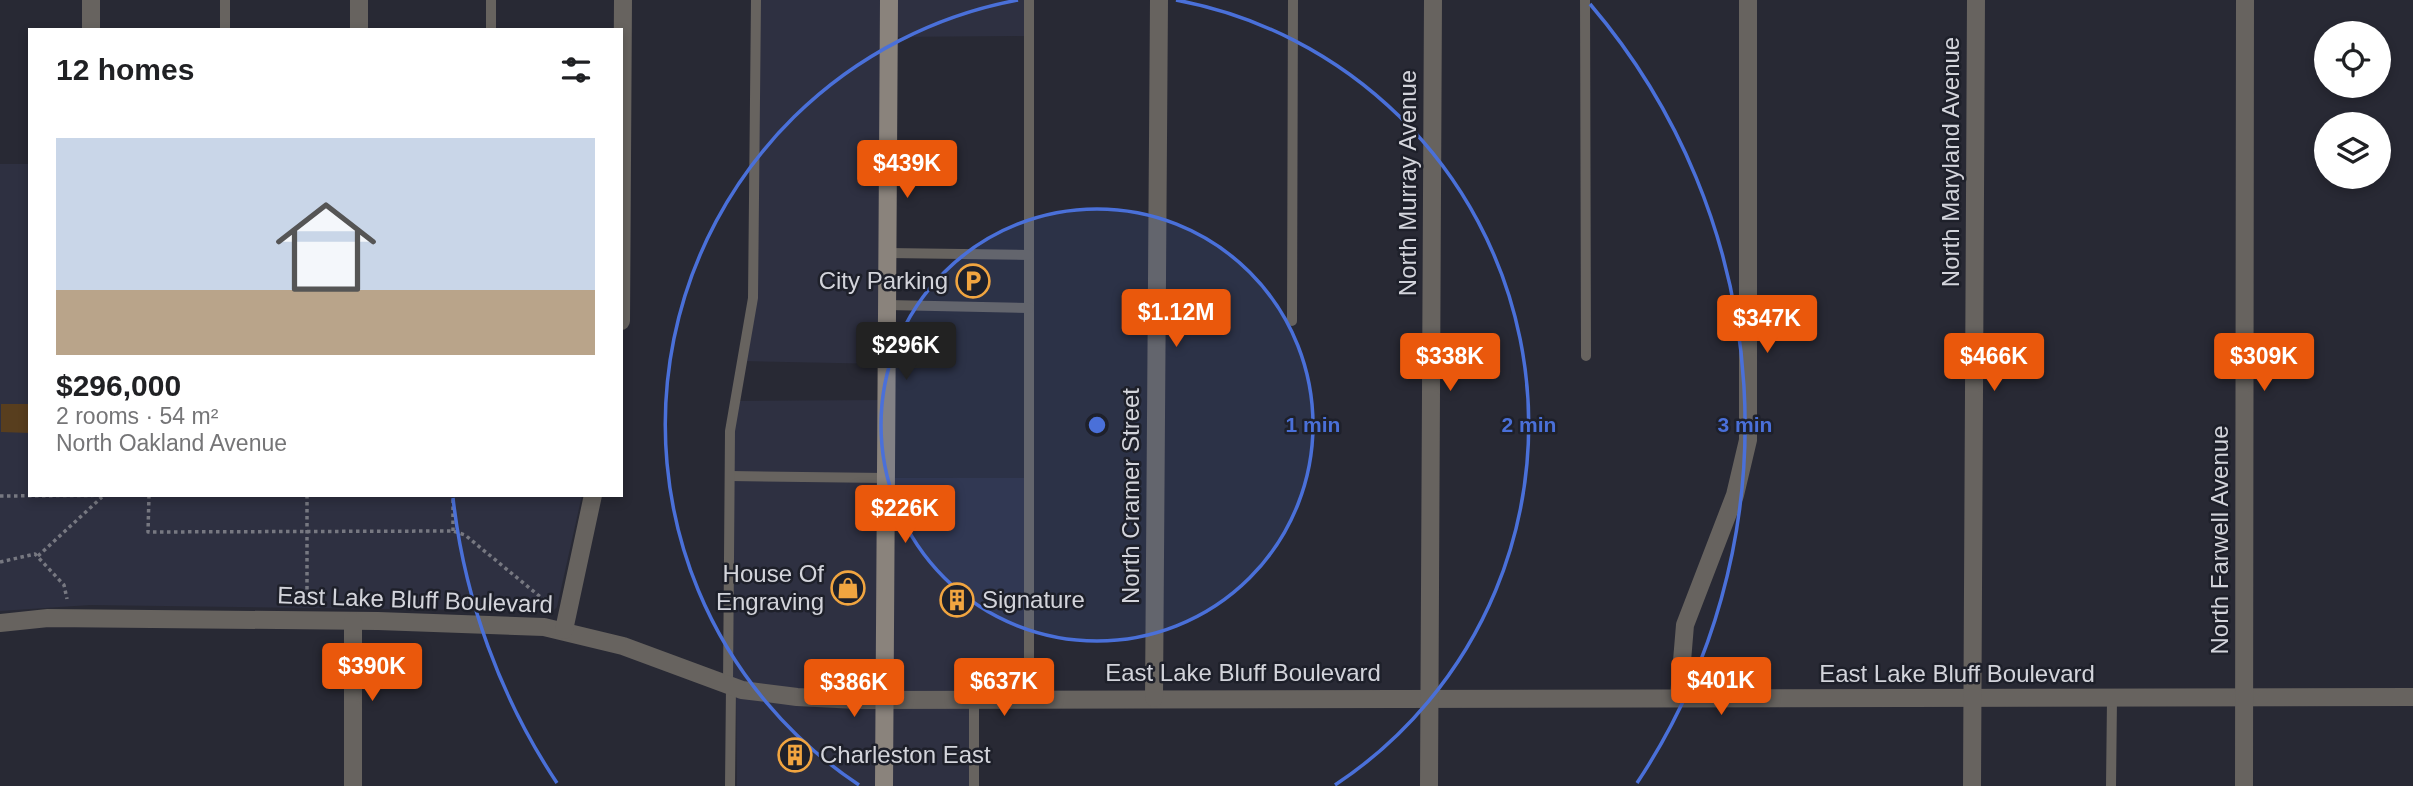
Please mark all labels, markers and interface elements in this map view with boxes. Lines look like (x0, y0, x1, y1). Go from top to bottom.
map controls (2314, 21, 2391, 189)
button: locate (2314, 21, 2391, 98)
street label: North Maryland Avenue (1937, 37, 1964, 287)
icon: filters (557, 51, 595, 89)
text: 12 homes (56, 53, 194, 86)
street label: North Murray Avenue (1394, 70, 1421, 296)
button: layers (2314, 112, 2391, 189)
pin: $439K (858, 140, 956, 200)
text: $439K (873, 150, 941, 176)
icon: home (263, 184, 389, 310)
parking icon: City Parking (954, 262, 992, 300)
place label: City Parking (819, 267, 948, 294)
pin: $1.12M (1119, 290, 1233, 349)
pin: $347K (1718, 296, 1816, 355)
text: $1.12M (1138, 299, 1214, 325)
text: $347K (1733, 305, 1801, 331)
pin: $296K (857, 322, 955, 382)
text: $296K (872, 332, 940, 358)
pin: $338K (1401, 334, 1499, 393)
pin: $466K (1945, 334, 2043, 393)
pin: $309K (2215, 334, 2313, 393)
text: $338K (1416, 343, 1484, 369)
text: $466K (1960, 343, 2028, 369)
text: $309K (2230, 343, 2298, 369)
text: $296,000 (56, 369, 181, 402)
street label: North Cramer Street (1117, 388, 1144, 604)
text: 2 rooms · 54 m² (56, 403, 218, 429)
centre of rings (1085, 413, 1109, 437)
text: 1 min (1286, 413, 1340, 436)
text: 2 min (1502, 413, 1556, 436)
text: 3 min (1718, 413, 1772, 436)
street label: North Farwell Avenue (2206, 425, 2233, 655)
text: North Oakland Avenue (56, 430, 287, 456)
pin: $226K (856, 486, 954, 545)
text: $226K (871, 495, 939, 521)
place label: House Of Engraving (716, 560, 824, 615)
shop icon: House Of Engraving (829, 569, 867, 607)
street label: East Lake Bluff Boulevard (277, 581, 553, 618)
building icon: Signature (938, 581, 976, 619)
place label: Signature (982, 586, 1085, 613)
pin: $390K (323, 644, 421, 703)
text: $390K (338, 653, 406, 679)
pin: $637K (955, 658, 1053, 718)
pin: $401K (1672, 658, 1770, 717)
street label: East Lake Bluff Boulevard (1105, 659, 1381, 686)
pin: $386K (805, 660, 903, 719)
street label: East Lake Bluff Boulevard (1819, 660, 2095, 687)
text: $401K (1687, 667, 1755, 693)
text: $637K (970, 668, 1038, 694)
text: $386K (820, 669, 888, 695)
building icon: Charleston East (776, 736, 814, 774)
place label: Charleston East (820, 741, 991, 768)

